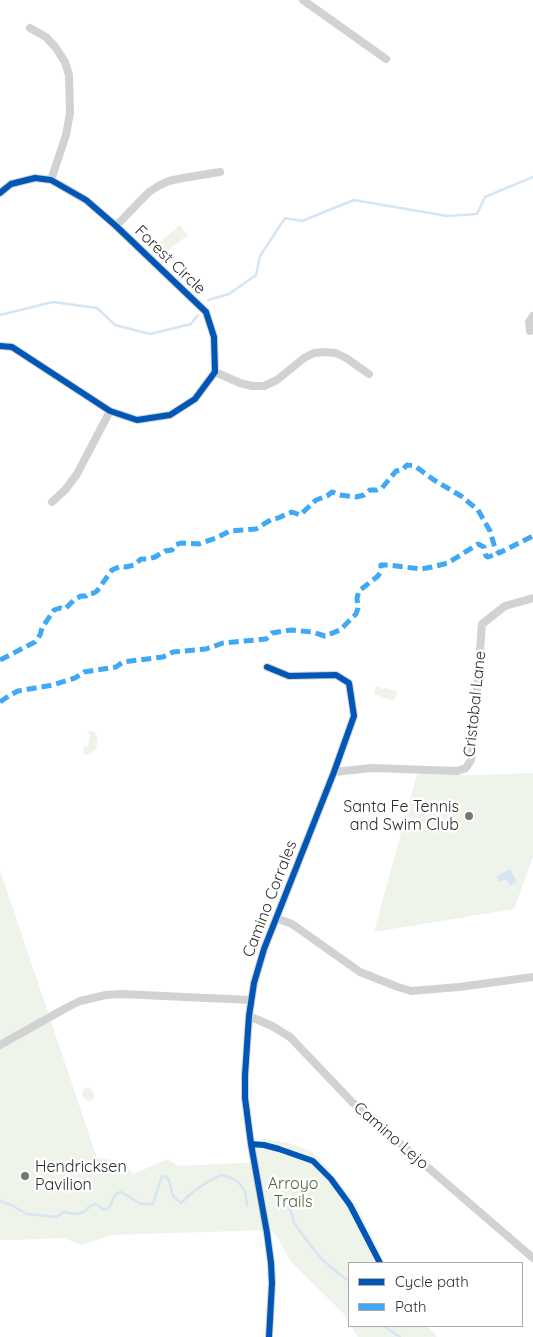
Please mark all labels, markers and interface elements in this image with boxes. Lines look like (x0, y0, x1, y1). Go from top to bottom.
street label: Forest Circle (131, 221, 209, 299)
street label: Cristobal Lane (460, 650, 490, 758)
place label: Santa Fe Tennis and Swim Club (343, 797, 459, 835)
marker: Santa Fe Tennis and Swim Club (463, 810, 475, 822)
street label: Camino Corrales (239, 838, 301, 960)
street label: Camino Lejo (350, 1098, 432, 1174)
place label: Hendricksen Pavilion (35, 1157, 127, 1195)
marker: Hendricksen Pavilion (19, 1170, 31, 1182)
park label: Arroyo Trails (268, 1174, 318, 1212)
legend (348, 1262, 523, 1327)
text: Cycle path (395, 1272, 469, 1291)
text: Path (395, 1297, 427, 1316)

